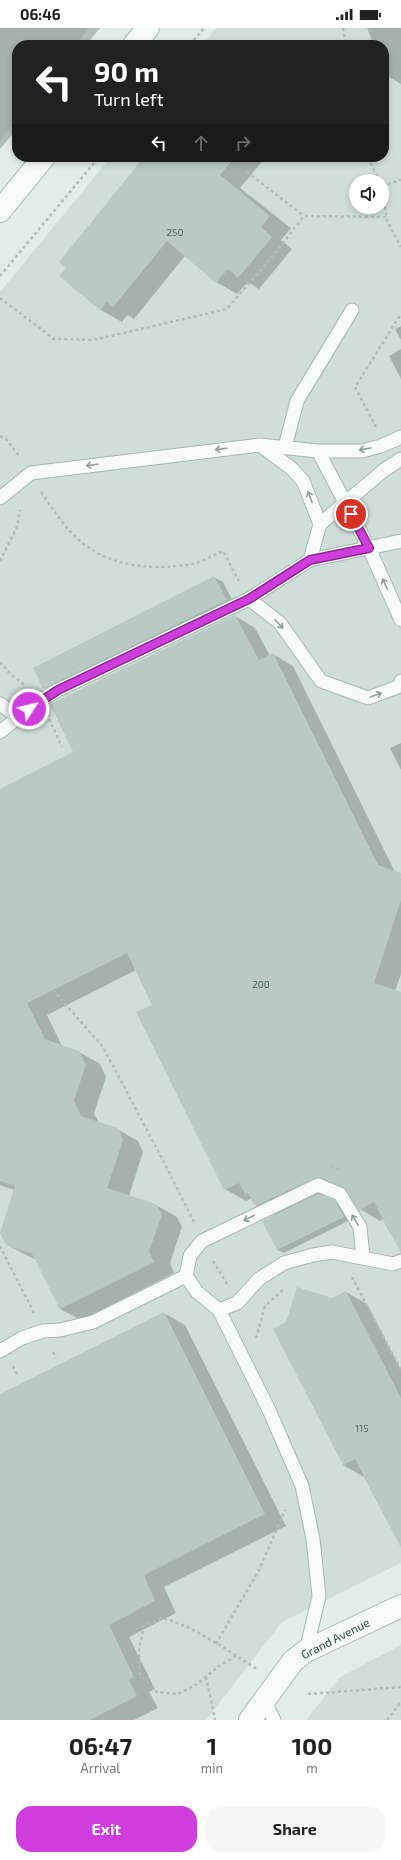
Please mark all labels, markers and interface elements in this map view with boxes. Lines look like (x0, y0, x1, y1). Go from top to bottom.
text: 06:46 (20, 5, 61, 23)
text: 90 m (94, 54, 159, 88)
icon: left (28, 56, 80, 108)
text: Turn left (94, 88, 164, 110)
icon: left (148, 132, 170, 154)
icon: ahead (190, 132, 212, 154)
icon: right (232, 132, 254, 154)
map controls (349, 174, 389, 214)
button: sound (349, 174, 389, 214)
house number: 250 (166, 226, 184, 238)
one-way arrow (215, 446, 228, 453)
one-way arrow (358, 446, 371, 454)
one-way arrow (86, 461, 99, 469)
one-way arrow (305, 491, 313, 503)
pin (334, 497, 368, 531)
icon: arrive (340, 503, 362, 525)
one-way arrow (381, 579, 388, 591)
one-way arrow (274, 619, 284, 629)
position arrow (8, 688, 50, 730)
one-way arrow (370, 690, 382, 698)
house number: 200 (252, 978, 270, 990)
one-way arrow (351, 1214, 359, 1226)
one-way arrow (244, 1215, 256, 1222)
house number: 115 (355, 1422, 369, 1434)
street label: Grand Avenue (298, 1615, 372, 1661)
text: 06:47 (69, 1731, 132, 1760)
text: 1 (207, 1731, 217, 1760)
text: 100 (292, 1731, 332, 1760)
text: Arrival (81, 1760, 120, 1776)
text: min (201, 1760, 223, 1776)
text: m (306, 1760, 318, 1776)
button: Exit (16, 1806, 197, 1852)
button: Share (205, 1806, 385, 1852)

